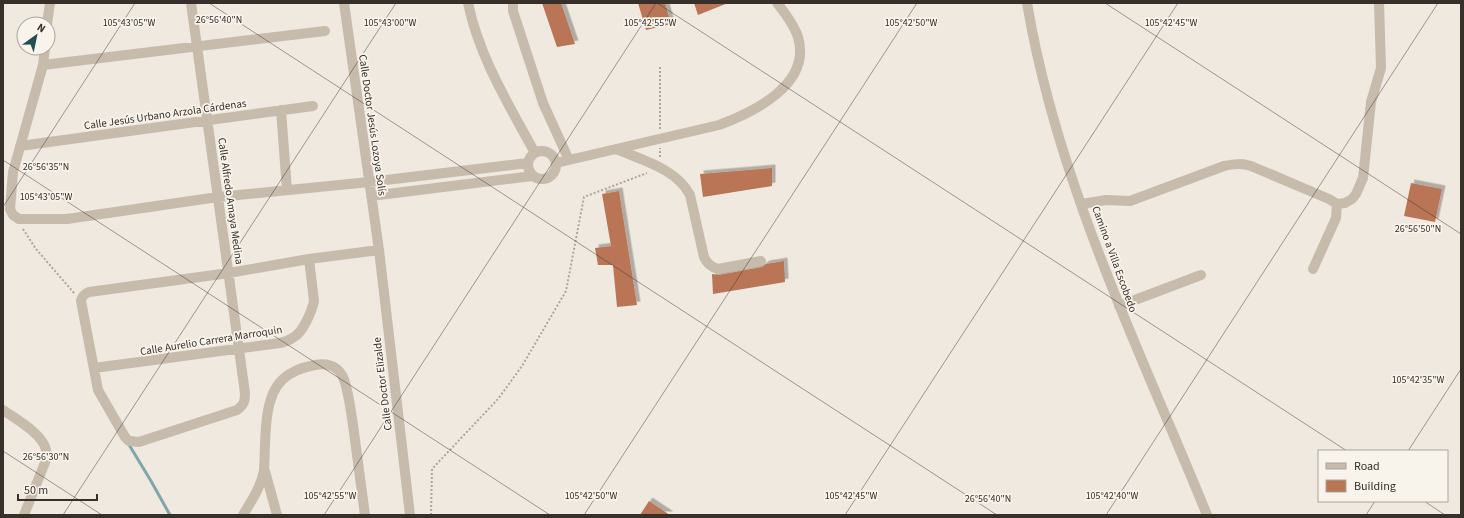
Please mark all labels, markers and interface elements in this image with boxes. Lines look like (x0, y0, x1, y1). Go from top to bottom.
text: 26°56'40"N (196, 13, 242, 27)
north arrow (16, 16, 56, 56)
text: 105°43'05"W (103, 16, 155, 30)
text: 105°43'00"W (364, 16, 416, 30)
text: 105°42'55"W (624, 16, 676, 30)
text: 105°42'50"W (885, 16, 937, 30)
text: 105°42'45"W (1145, 16, 1197, 30)
text: N (34, 20, 48, 36)
street label: Calle Doctor Jesús Lozoya Solís (355, 53, 390, 197)
street label: Calle Jesús Urbano Arzola Cárdenas (83, 96, 248, 133)
street label: Calle Alfredo Amaya Medina (214, 137, 247, 265)
text: 26°56'35"N (23, 160, 69, 174)
text: 105°43'05"W (20, 190, 72, 204)
street label: Camino a Villa Escobedo (1088, 204, 1141, 314)
text: 26°56'50"N (1395, 222, 1441, 236)
street label: Calle Aurelio Carrera Marroquin (139, 322, 283, 359)
street label: Calle Doctor Elizalde (369, 336, 396, 431)
text: 105°42'35"W (1392, 373, 1444, 387)
text: 26°56'30"N (23, 450, 69, 464)
legend (1318, 450, 1448, 502)
text: Road (1354, 458, 1380, 475)
scale bar (18, 476, 97, 502)
text: Building (1354, 478, 1396, 495)
text: 50 m (24, 482, 48, 499)
text: 105°42'55"W (304, 489, 356, 503)
text: 105°42'50"W (565, 489, 617, 503)
text: 105°42'45"W (825, 489, 877, 503)
text: 105°42'40"W (1086, 489, 1138, 503)
text: 26°56'40"N (965, 492, 1011, 506)

